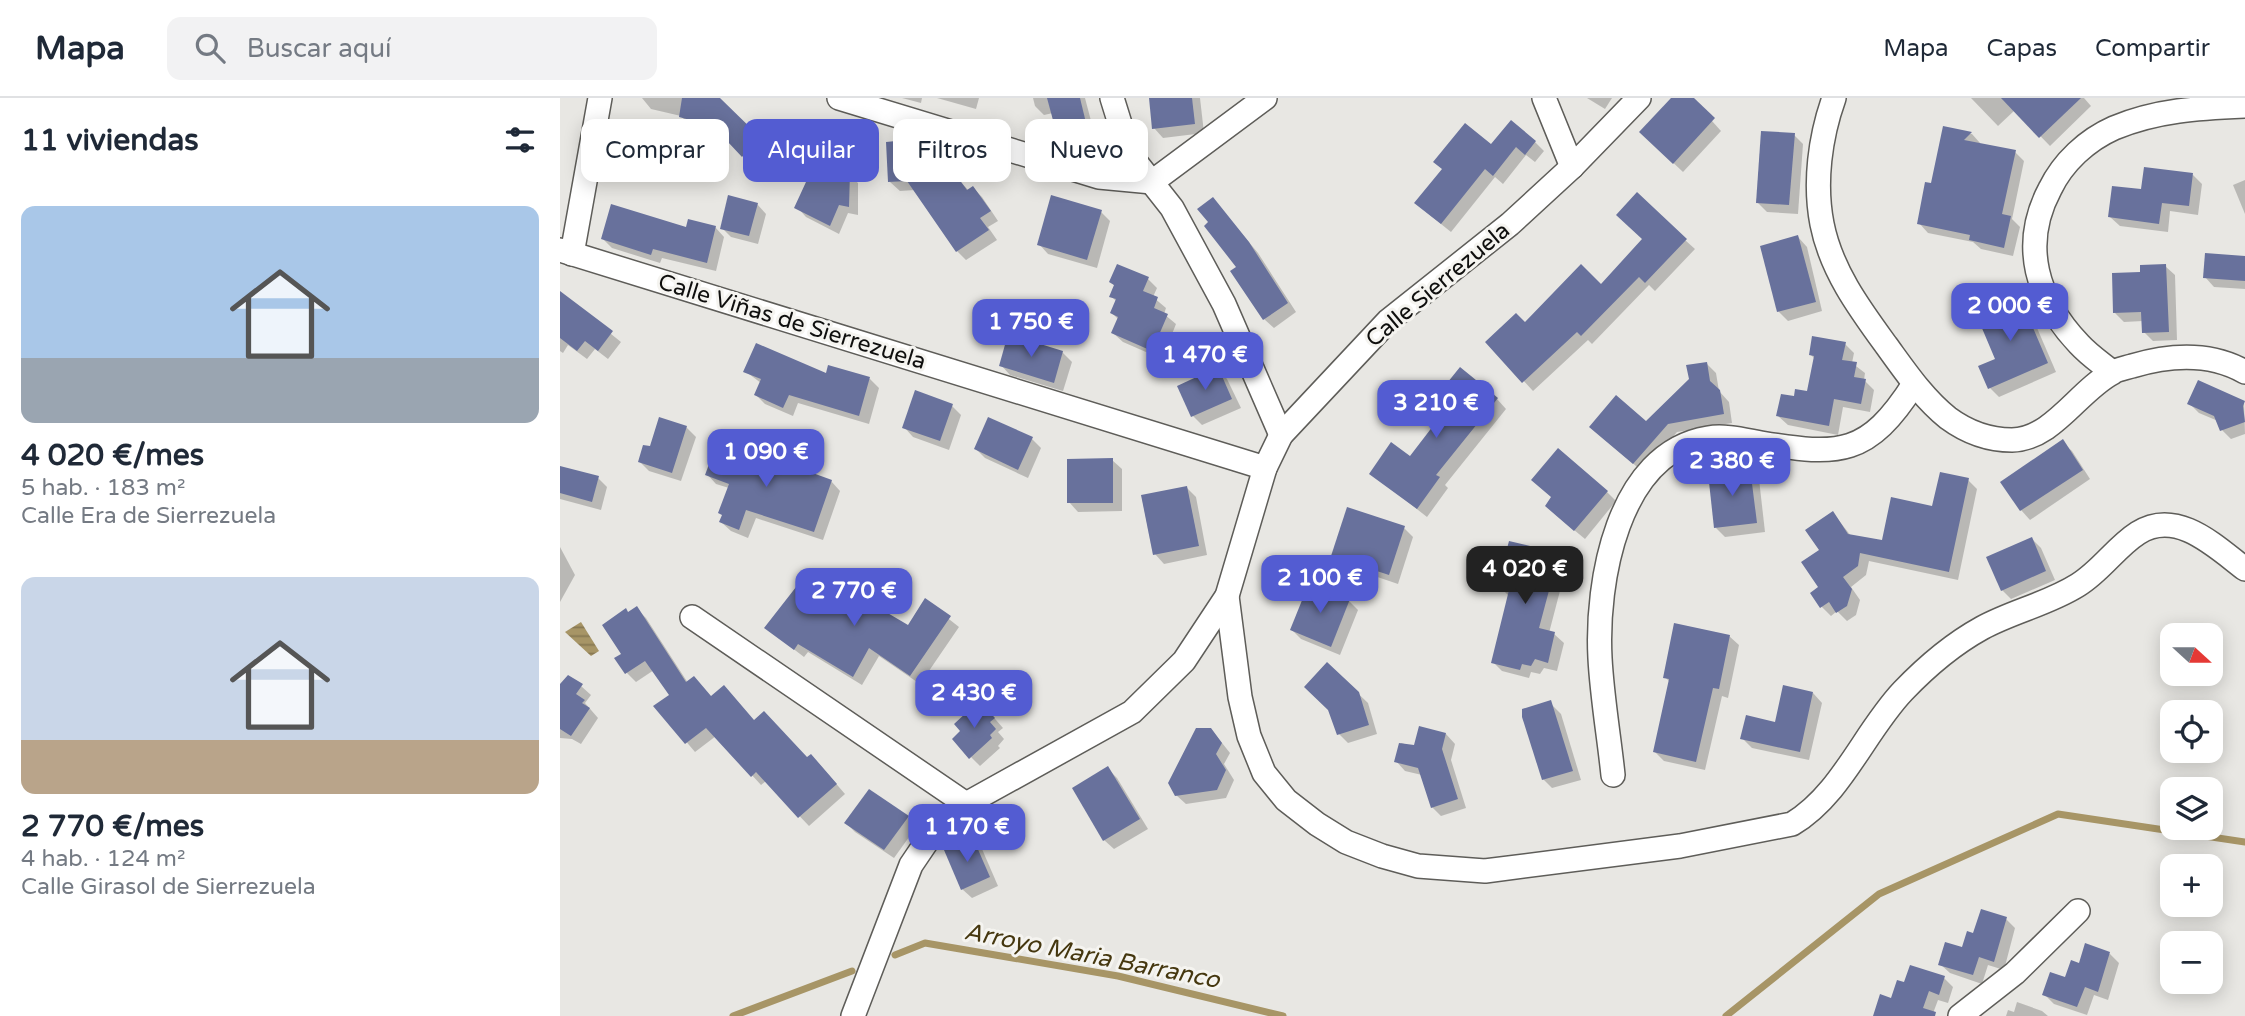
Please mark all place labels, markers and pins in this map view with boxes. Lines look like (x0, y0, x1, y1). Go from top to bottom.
pin: 2 000 € (1945, 284, 2075, 343)
pin: 1 750 € (966, 300, 1096, 359)
pin: 1 470 € (1140, 332, 1270, 392)
pin: 3 210 € (1371, 380, 1501, 440)
pin: 1 090 € (701, 430, 831, 489)
pin: 2 380 € (1667, 438, 1797, 498)
pin: 4 020 € (1460, 546, 1590, 606)
pin: 2 100 € (1255, 556, 1385, 615)
pin: 2 770 € (789, 568, 919, 628)
pin: 2 430 € (909, 670, 1039, 730)
pin: 1 170 € (902, 804, 1032, 864)

